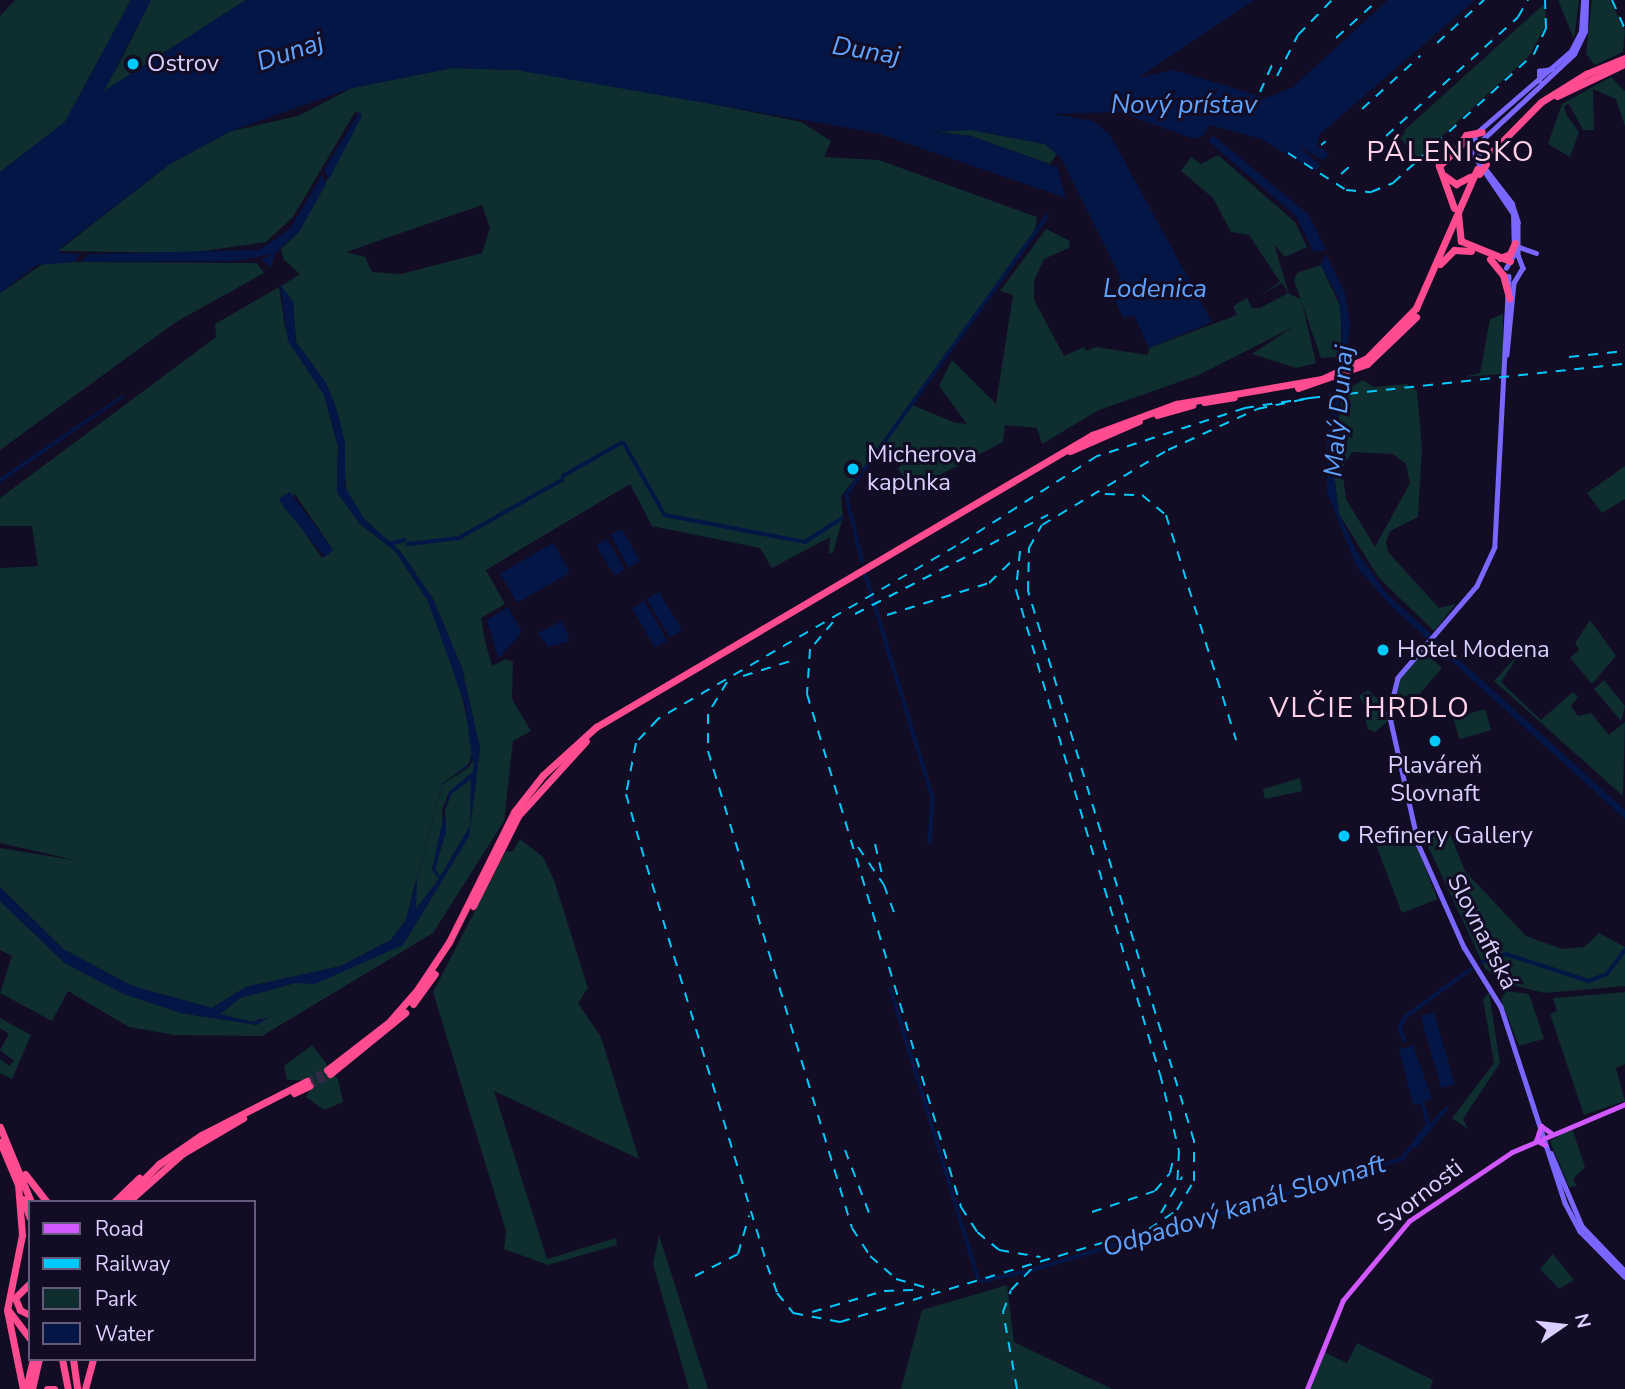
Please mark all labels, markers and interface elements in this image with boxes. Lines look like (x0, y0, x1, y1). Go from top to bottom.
water label: Dunaj (253, 26, 327, 78)
water label: Dunaj (830, 30, 902, 72)
place label: Ostrov (147, 50, 219, 78)
marker: Ostrov (125, 56, 141, 72)
water label: Nový prístav (1111, 89, 1257, 121)
district label: PÁLENISKO (1368, 135, 1534, 169)
water label: Lodenica (1103, 273, 1207, 305)
water label: Malý Dunaj (1318, 344, 1360, 478)
place label: Micherova kaplnka (867, 441, 977, 497)
marker: Micherova kaplnka (845, 461, 861, 477)
place label: Hotel Modena (1397, 636, 1550, 664)
marker: Hotel Modena (1375, 642, 1391, 658)
district label: VLČIE HRDLO (1271, 691, 1469, 725)
marker: Plaváreň Slovnaft (1427, 733, 1443, 749)
place label: Plaváreň Slovnaft (1388, 752, 1482, 808)
place label: Refinery Gallery (1358, 822, 1533, 850)
marker: Refinery Gallery (1336, 828, 1352, 844)
street label: Slovnaftská (1441, 870, 1523, 994)
water label: Odpadový kanál Slovnaft (1099, 1148, 1389, 1264)
street label: Svornosti (1371, 1154, 1469, 1238)
legend (28, 1200, 256, 1361)
text: Road (95, 1215, 144, 1243)
text: Railway (95, 1250, 170, 1278)
text: Park (95, 1285, 137, 1313)
north arrow (1527, 1291, 1597, 1361)
text: N (1568, 1311, 1597, 1331)
text: Water (95, 1320, 154, 1348)

